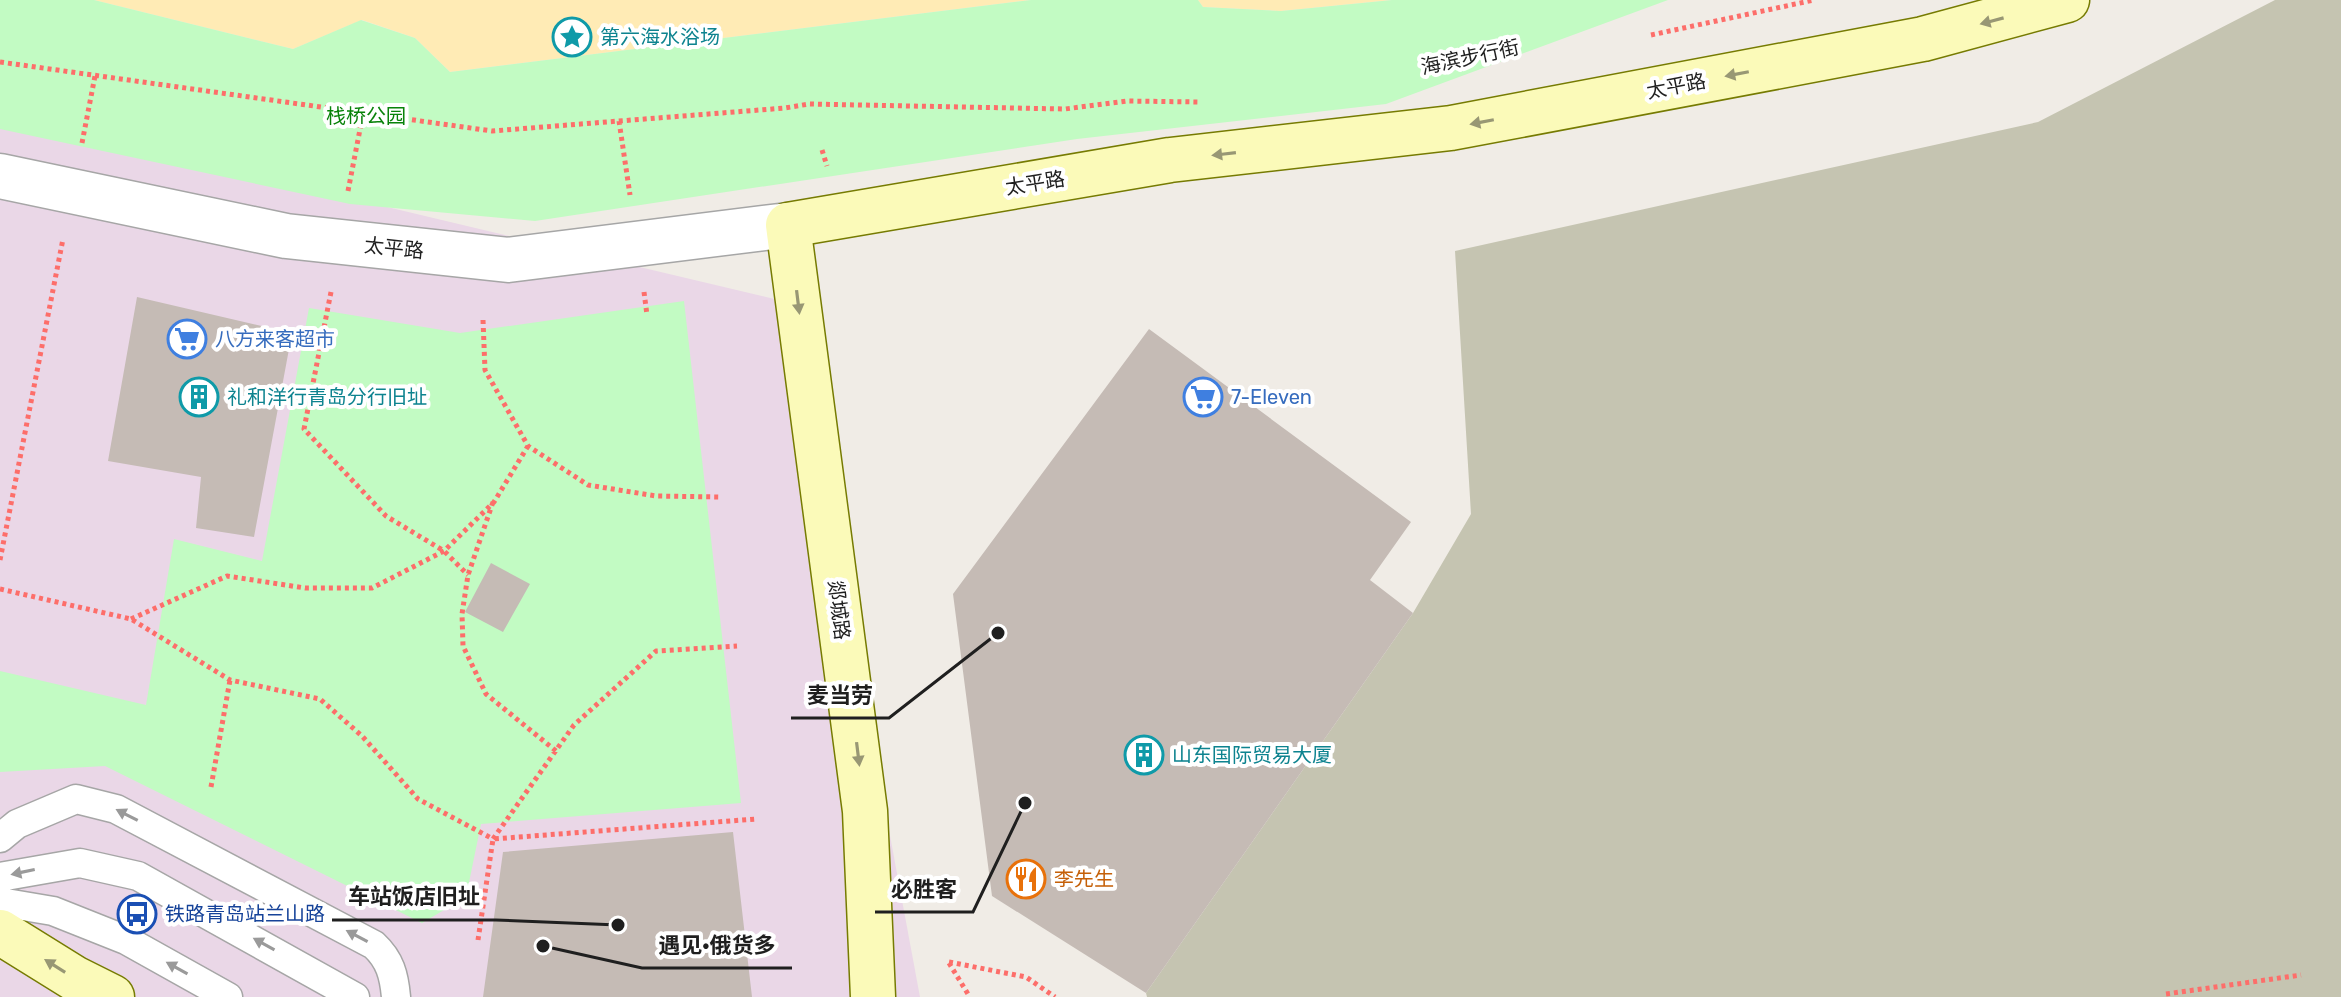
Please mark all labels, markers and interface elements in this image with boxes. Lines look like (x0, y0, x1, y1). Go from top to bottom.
one-way arrow (1979, 15, 2004, 27)
place icon: 第六海水浴场 (551, 16, 593, 58)
place label: 第六海水浴场 (600, 25, 720, 49)
street label: 海滨步行街 (1419, 35, 1521, 79)
street label: 太平路 (1644, 68, 1708, 104)
one-way arrow (1725, 69, 1750, 81)
park label: 栈桥公园 (326, 104, 406, 128)
one-way arrow (1469, 116, 1494, 128)
one-way arrow (1211, 148, 1236, 161)
street label: 太平路 (1003, 166, 1067, 200)
street label: 太平路 (363, 233, 425, 263)
one-way arrow (792, 290, 805, 315)
supermarket icon: 八方来客超市 (166, 318, 208, 360)
place label: 八方来客超市 (215, 327, 335, 351)
building icon: 礼和洋行青岛分行旧址 (178, 376, 220, 418)
supermarket icon: 7-Eleven (1182, 376, 1224, 418)
place label: 礼和洋行青岛分行旧址 (227, 385, 427, 409)
place label: 7-Eleven (1231, 385, 1312, 409)
street label: 郯城路 (823, 579, 855, 641)
callout: 麦当劳 (791, 672, 889, 718)
text: 麦当劳 (807, 682, 873, 709)
building icon: 山东国际贸易大厦 (1123, 734, 1165, 776)
one-way arrow (851, 742, 864, 767)
place label: 山东国际贸易大厦 (1172, 743, 1332, 767)
one-way arrow (115, 808, 138, 822)
restaurant icon: 李先生 (1005, 858, 1047, 900)
one-way arrow (11, 866, 36, 879)
callout: 必胜客 (875, 866, 973, 912)
place label: 李先生 (1054, 867, 1114, 891)
callout: 车站饭店旧址 (332, 874, 496, 920)
text: 必胜客 (891, 876, 957, 903)
text: 车站饭店旧址 (348, 883, 480, 910)
bus stop icon: 铁路青岛站兰山路 (116, 893, 158, 935)
place label: 铁路青岛站兰山路 (165, 902, 325, 926)
callout: 遇见·俄货多 (642, 922, 792, 968)
one-way arrow (346, 929, 369, 942)
text: 遇见·俄货多 (658, 932, 776, 959)
one-way arrow (252, 937, 275, 951)
one-way arrow (44, 960, 66, 974)
one-way arrow (166, 961, 188, 975)

